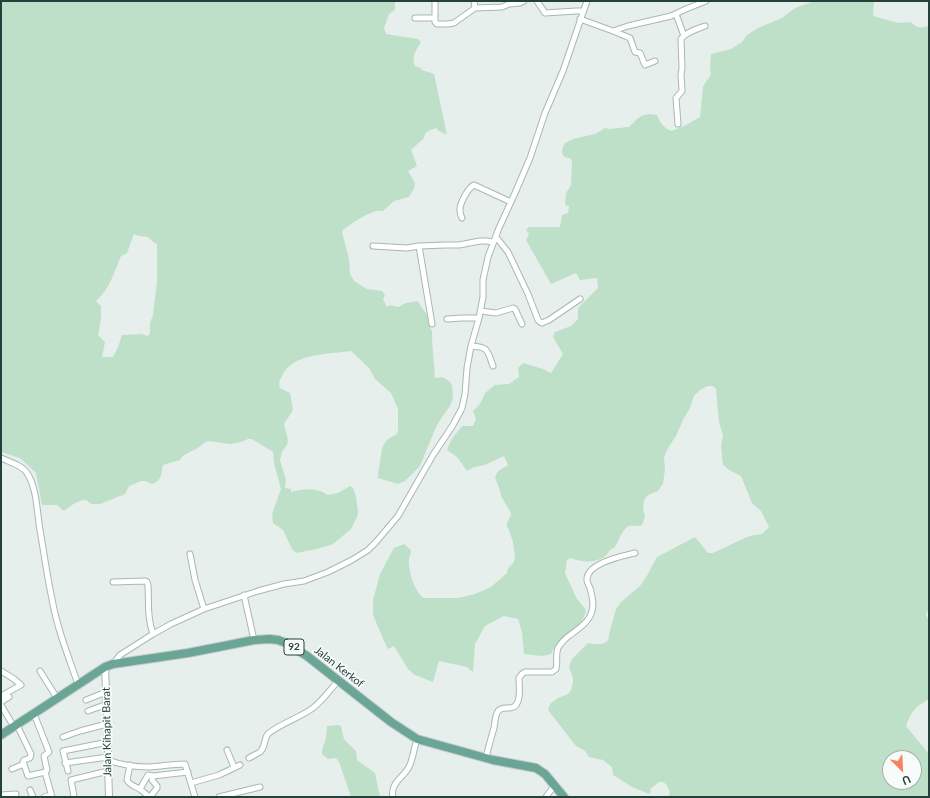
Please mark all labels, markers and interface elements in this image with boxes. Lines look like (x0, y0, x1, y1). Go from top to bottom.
road number: 92 (284, 639, 304, 655)
street label: Jalan Kerkof (312, 644, 366, 690)
street label: Jalan Kihapit Barat (100, 687, 114, 777)
north arrow (882, 750, 922, 790)
text: U (900, 773, 913, 788)

